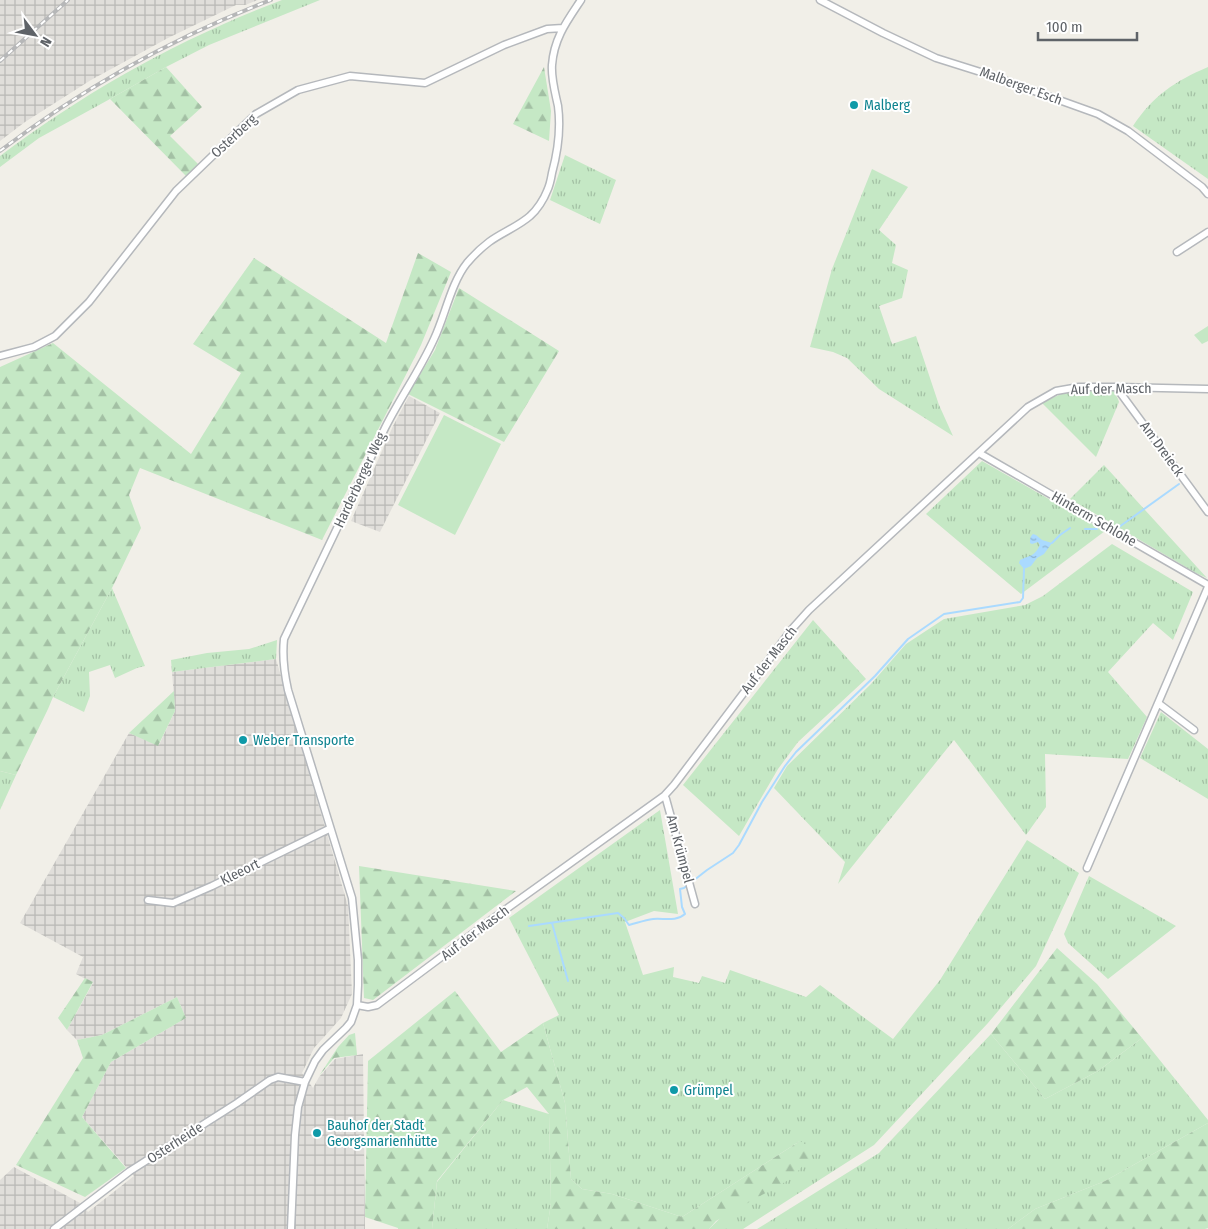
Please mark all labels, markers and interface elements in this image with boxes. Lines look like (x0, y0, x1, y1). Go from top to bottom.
north arrow (10, 10, 60, 60)
scale bar (1038, 10, 1137, 42)
text: 100 m (1046, 18, 1083, 36)
text: N (36, 34, 55, 50)
street label: Malberger Esch (977, 63, 1065, 109)
place label: Malberg (864, 97, 910, 114)
marker: Malberg (848, 99, 860, 111)
street label: Osterberg (208, 110, 261, 162)
street label: Auf der Masch (1070, 380, 1152, 398)
street label: Am Dreieck (1136, 418, 1188, 480)
street label: Harderberger Weg (330, 429, 390, 530)
street label: Hinterm Schlohe (1049, 488, 1140, 550)
street label: Auf der Masch (737, 623, 801, 697)
place label: Weber Transporte (253, 732, 355, 749)
marker: Weber Transporte (237, 734, 249, 746)
street label: Am Krümpel (663, 813, 697, 885)
street label: Kleeort (218, 855, 263, 889)
street label: Auf der Masch (438, 902, 512, 964)
place label: Grümpel (684, 1082, 733, 1099)
marker: Grümpel (668, 1084, 680, 1096)
place label: Bauhof der Stadt Georgsmarienhütte (327, 1117, 437, 1150)
street label: Osterheide (144, 1119, 206, 1167)
marker: Bauhof der Stadt Georgsmarienhütte (311, 1127, 323, 1139)

